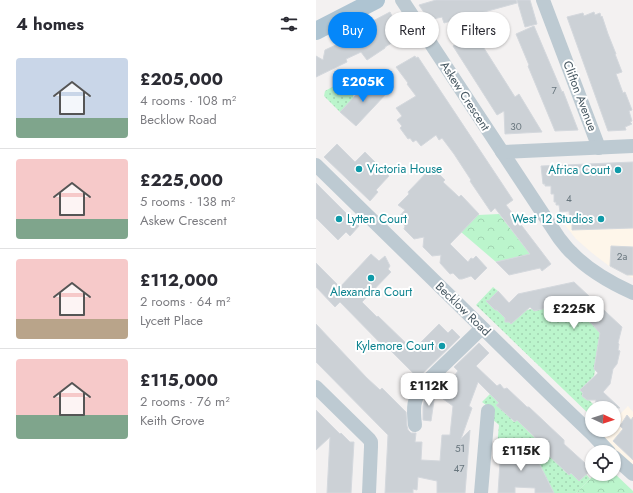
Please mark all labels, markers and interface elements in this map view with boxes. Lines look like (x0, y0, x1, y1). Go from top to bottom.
text: 4 homes (16, 12, 84, 36)
chip: Buy (328, 12, 377, 48)
chip: Rent (385, 12, 439, 48)
chip: Filters (447, 12, 510, 48)
icon: filters (278, 13, 300, 35)
street label: Askew Crescent (436, 58, 494, 134)
street label: Clifton Avenue (558, 58, 602, 134)
text: £205,000 (140, 67, 223, 91)
pin: £205K (335, 69, 391, 103)
text: £205K (342, 72, 384, 91)
icon: home (48, 74, 96, 122)
house number: 7 (551, 83, 557, 98)
text: 4 rooms · 108 m² (140, 91, 236, 110)
text: Becklow Road (140, 110, 217, 129)
house number: 30 (510, 119, 522, 134)
place label: Victoria House (367, 160, 442, 178)
place label: Africa Court (548, 161, 610, 179)
marker: Victoria House (354, 164, 364, 174)
marker: Africa Court (613, 165, 623, 175)
text: £225,000 (140, 168, 223, 192)
icon: home (48, 175, 96, 223)
house number: 4 (566, 191, 572, 206)
text: 5 rooms · 138 m² (140, 192, 235, 211)
place label: Lytten Court (347, 210, 407, 228)
place label: West 12 Studios (512, 210, 593, 228)
text: Askew Crescent (140, 211, 227, 230)
marker: Lytten Court (334, 214, 344, 224)
marker: West 12 Studios (596, 214, 606, 224)
house number: 2a (617, 249, 627, 264)
text: £112,000 (140, 268, 218, 292)
marker: Alexandra Court (366, 273, 376, 283)
icon: home (48, 275, 96, 323)
street label: Becklow Road (431, 278, 495, 340)
place label: Alexandra Court (330, 283, 412, 301)
text: 2 rooms · 64 m² (140, 292, 230, 311)
pin: £225K (546, 296, 602, 330)
text: £225K (553, 299, 595, 318)
text: Lycett Place (140, 311, 203, 330)
place label: Kylemore Court (356, 337, 434, 355)
marker: Kylemore Court (437, 341, 447, 351)
text: £115,000 (140, 368, 218, 392)
pin: £112K (401, 373, 457, 407)
icon: home (48, 375, 96, 423)
text: £112K (410, 376, 448, 395)
text: 2 rooms · 76 m² (140, 392, 230, 411)
north arrow (585, 401, 621, 437)
map controls (585, 401, 621, 481)
text: Keith Grove (140, 411, 204, 430)
pin: £115K (493, 438, 549, 472)
house number: 51 (455, 441, 465, 456)
text: £115K (502, 441, 540, 460)
button: locate (585, 445, 621, 481)
house number: 47 (453, 461, 465, 476)

